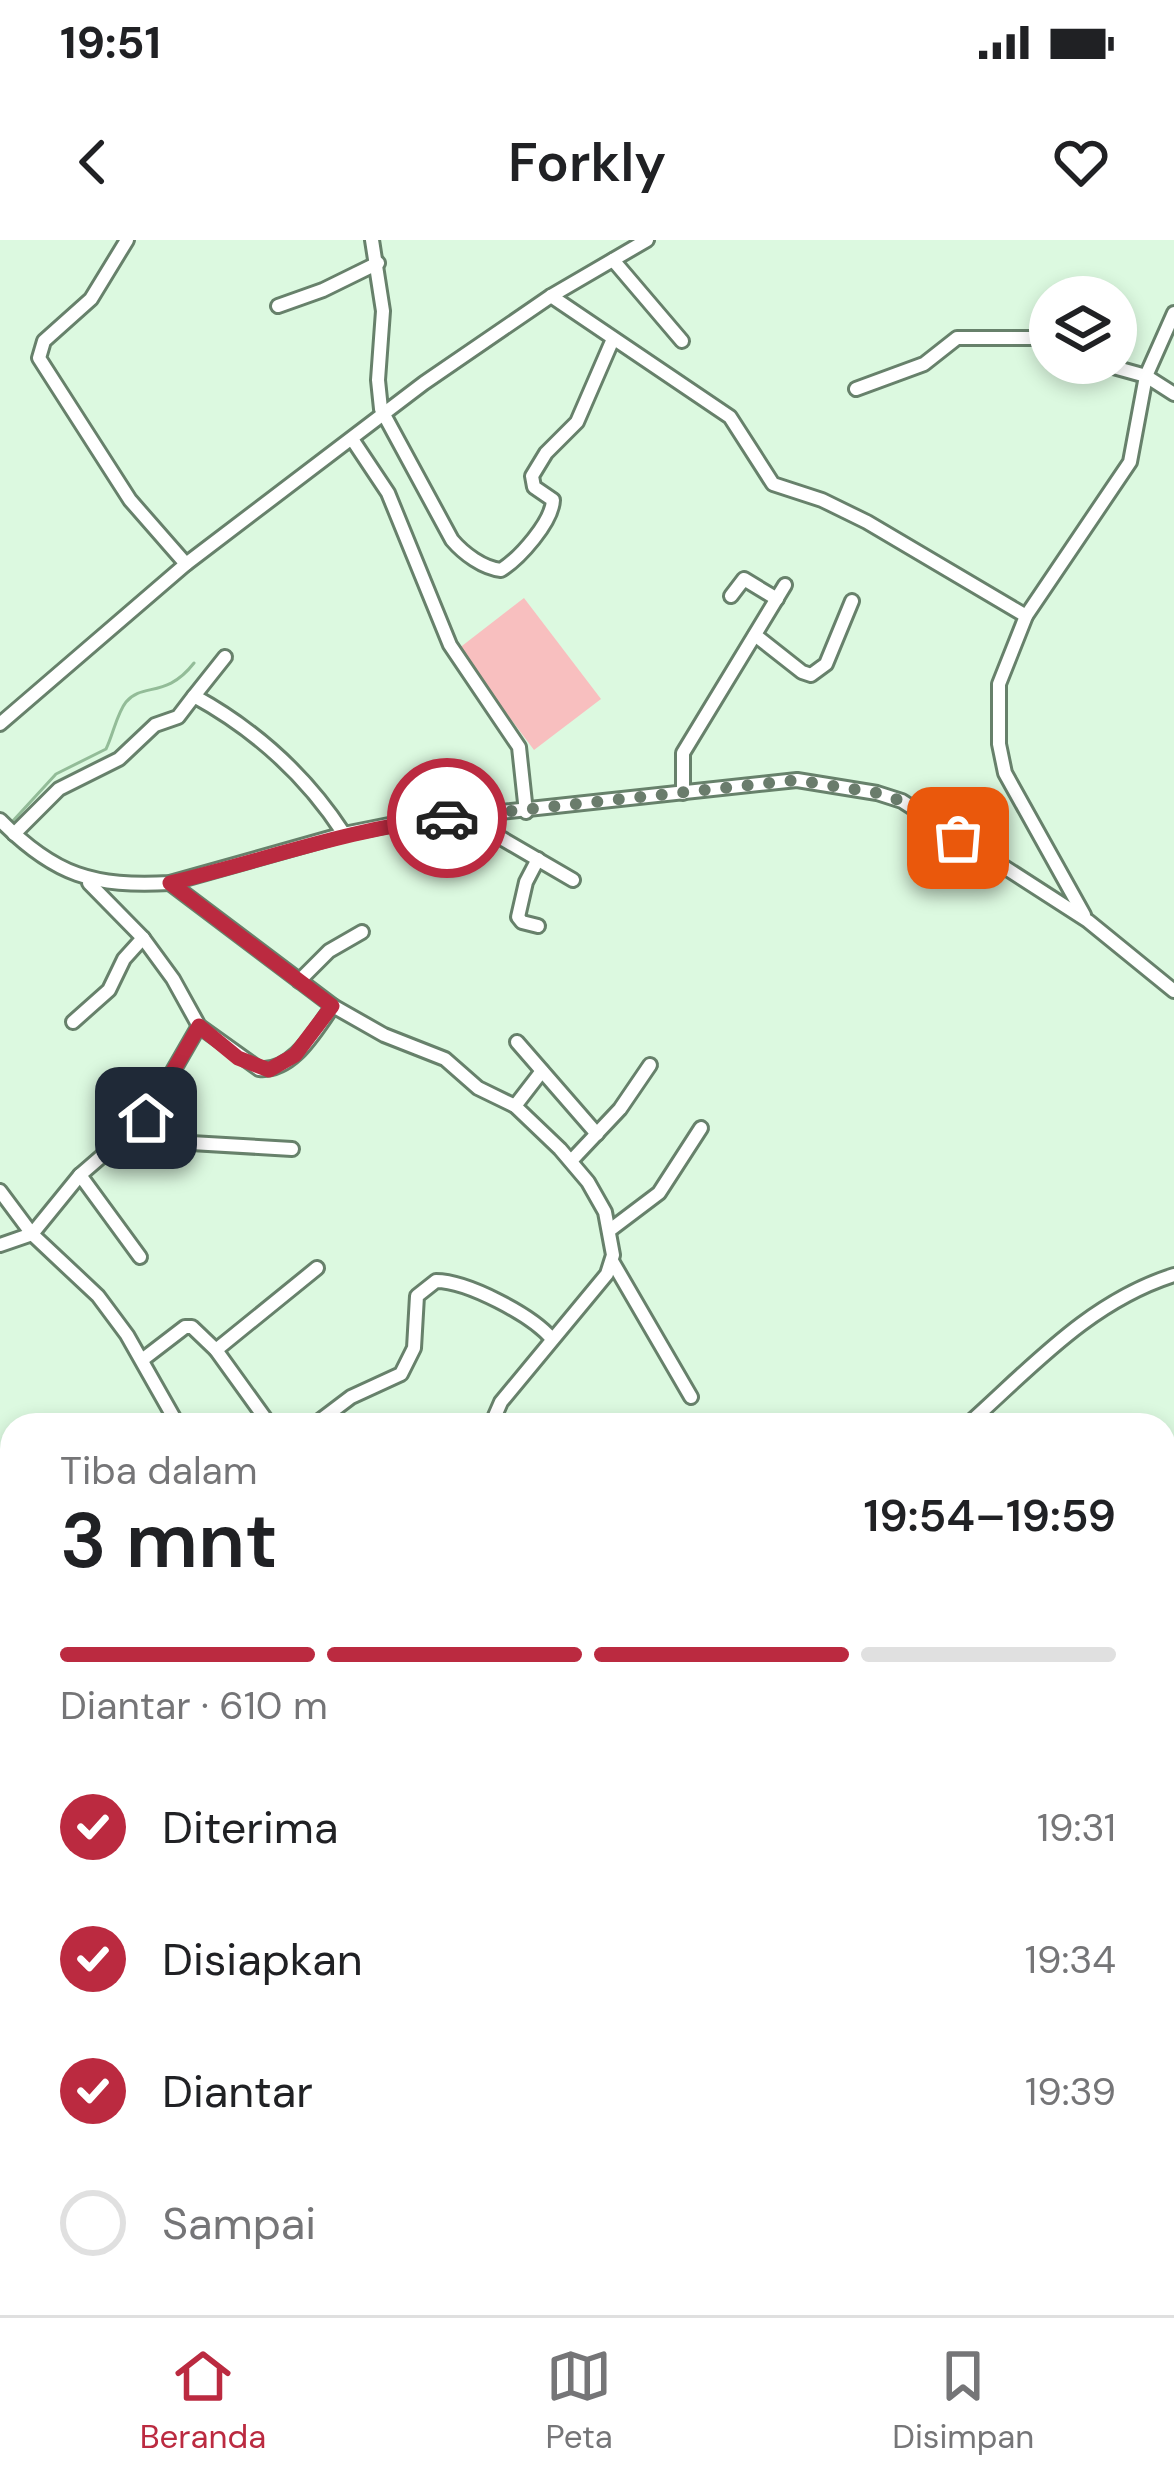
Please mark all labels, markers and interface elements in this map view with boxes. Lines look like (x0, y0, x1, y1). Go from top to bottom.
text: 19:51 (60, 13, 161, 72)
text: Forkly (508, 127, 666, 198)
icon: back (60, 129, 126, 195)
icon: heart (1048, 129, 1114, 195)
map controls (1029, 276, 1137, 384)
button: layers (1029, 276, 1137, 384)
courier (387, 758, 507, 878)
icon: car (414, 785, 480, 851)
pin (907, 787, 1009, 889)
icon: bag (925, 805, 991, 871)
pin (95, 1067, 197, 1169)
icon: home (113, 1085, 179, 1151)
text: Tiba dalam (60, 1445, 258, 1496)
text: 19:54–19:59 (864, 1486, 1116, 1545)
text: 3 mnt (60, 1490, 278, 1591)
text: Diantar · 610 m (60, 1680, 328, 1731)
icon: check (60, 1794, 126, 1860)
text: Diterima (162, 1798, 338, 1857)
text: 19:31 (1037, 1802, 1116, 1853)
icon: check (60, 1926, 126, 1992)
text: Disiapkan (162, 1930, 363, 1989)
text: 19:34 (1025, 1934, 1116, 1985)
icon: check (60, 2058, 126, 2124)
text: Diantar (162, 2062, 313, 2121)
text: 19:39 (1025, 2066, 1116, 2117)
text: Sampai (162, 2194, 316, 2253)
tab: Beranda (140, 2343, 266, 2458)
tab: Peta (546, 2343, 613, 2458)
tab: Disimpan (892, 2343, 1034, 2458)

